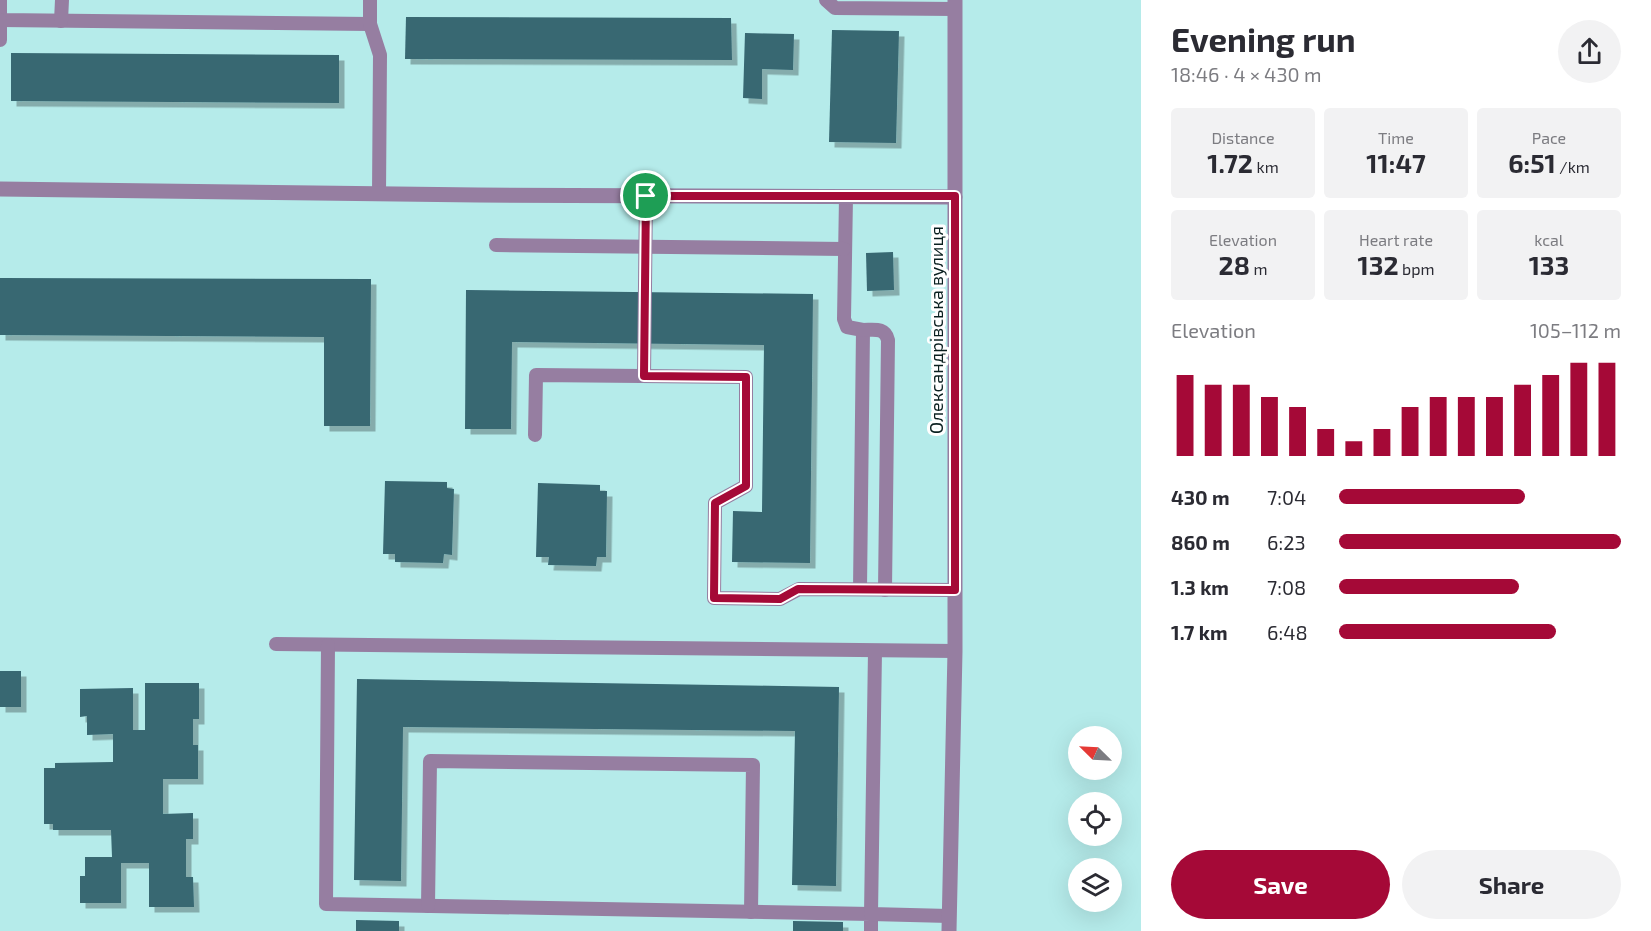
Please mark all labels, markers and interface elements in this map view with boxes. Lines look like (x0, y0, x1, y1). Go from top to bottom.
text: Evening run (1171, 19, 1356, 59)
button: share (1558, 20, 1621, 83)
text: 18:46 · 4 × 430 m (1171, 62, 1322, 86)
text: Distance (1211, 128, 1275, 147)
text: Time (1378, 128, 1414, 147)
text: Pace (1532, 128, 1566, 147)
text: 1.72 (1207, 147, 1253, 178)
text: 11:47 (1366, 147, 1426, 178)
text: 6:51 (1508, 147, 1556, 178)
text: km (1253, 157, 1279, 176)
text: /km (1556, 157, 1590, 176)
pin (620, 170, 671, 221)
icon: arrive (629, 179, 662, 212)
street label: Олександрівська вулиця (925, 226, 947, 434)
text: Elevation (1209, 230, 1277, 249)
text: Heart rate (1359, 230, 1433, 249)
text: kcal (1534, 230, 1564, 249)
text: 28 (1219, 249, 1250, 280)
text: 132 (1357, 249, 1399, 280)
text: 133 (1529, 249, 1569, 280)
text: m (1250, 259, 1267, 278)
text: bpm (1399, 259, 1435, 278)
text: Elevation (1171, 318, 1256, 342)
text: 105–112 m (1530, 318, 1621, 342)
text: 430 m (1171, 485, 1230, 509)
text: 7:04 (1267, 485, 1306, 509)
text: 860 m (1171, 530, 1230, 554)
text: 6:23 (1267, 530, 1306, 554)
text: 1.3 km (1171, 575, 1229, 599)
text: 7:08 (1267, 575, 1306, 599)
text: 1.7 km (1171, 620, 1228, 644)
text: 6:48 (1267, 620, 1308, 644)
north arrow (1068, 726, 1122, 780)
map controls (1068, 726, 1122, 912)
button: locate (1068, 792, 1122, 846)
button: Save (1171, 850, 1390, 919)
button: Share (1402, 850, 1621, 919)
button: layers (1068, 858, 1122, 912)

